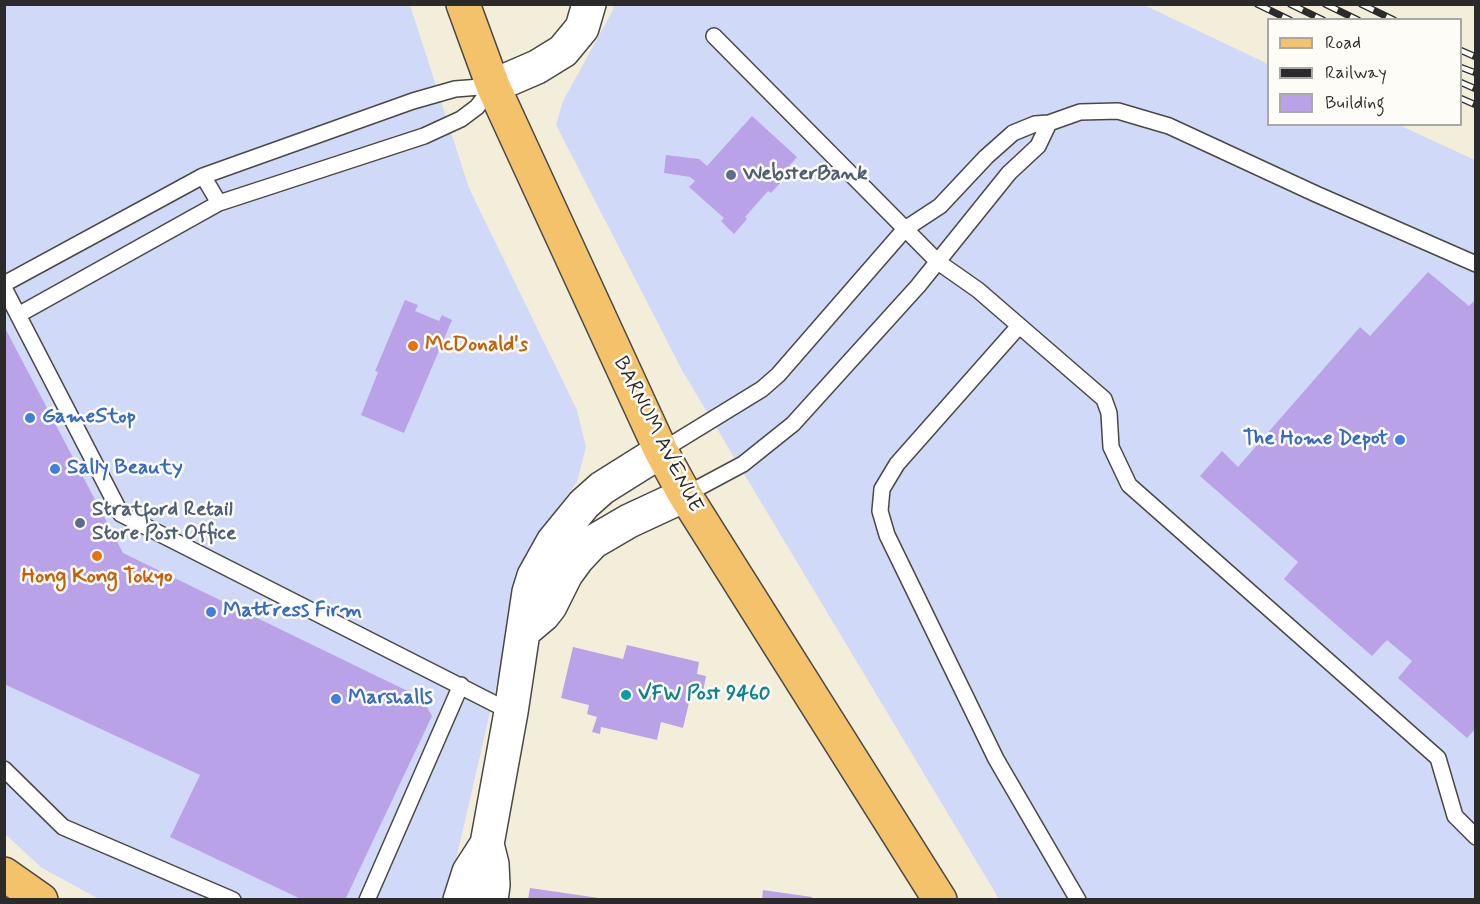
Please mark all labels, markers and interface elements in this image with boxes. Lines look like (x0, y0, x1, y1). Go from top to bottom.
legend (1267, 18, 1462, 126)
text: Road (1325, 31, 1361, 55)
text: Railway (1325, 61, 1387, 85)
text: Building (1325, 91, 1385, 115)
place label: WebsterBank (743, 162, 868, 188)
marker: WebsterBank (724, 168, 738, 182)
place label: McDonald's (425, 333, 528, 359)
marker: McDonald's (406, 339, 420, 353)
street label: BARNUM AVENUE (607, 353, 707, 517)
place label: GameStop (42, 405, 136, 431)
marker: GameStop (23, 411, 37, 425)
place label: The Home Depot (1243, 427, 1388, 453)
marker: The Home Depot (1393, 433, 1407, 447)
place label: Sally Beauty (67, 456, 183, 482)
marker: Sally Beauty (48, 462, 62, 476)
place label: Stratford Retail Store Post Office (92, 498, 236, 548)
marker: Stratford Retail Store Post Office (73, 516, 87, 530)
marker: Hong Kong Tokyo (90, 549, 104, 563)
place label: Hong Kong Tokyo (22, 565, 172, 591)
place label: Mattress Firm (223, 599, 362, 625)
marker: Mattress Firm (204, 605, 218, 619)
place label: VFW Post 9460 (638, 682, 771, 708)
place label: Marshalls (348, 686, 433, 712)
marker: VFW Post 9460 (619, 688, 633, 702)
marker: Marshalls (329, 692, 343, 706)

